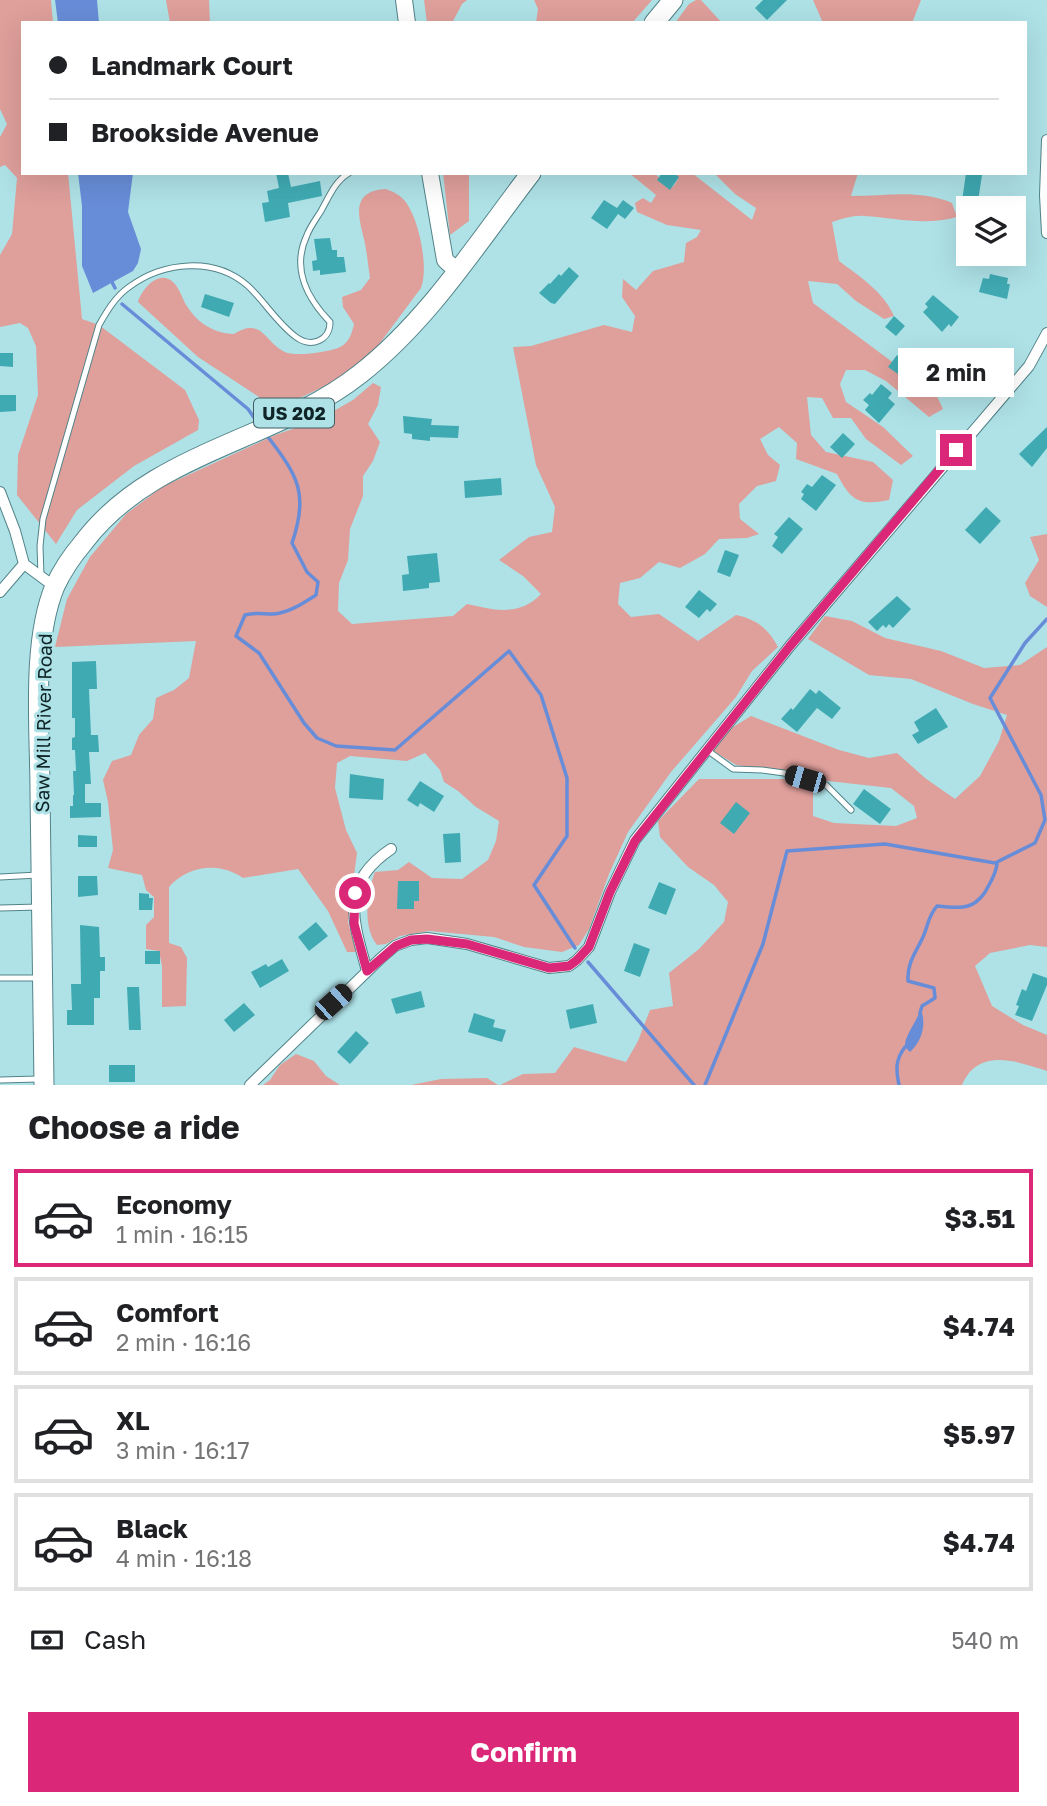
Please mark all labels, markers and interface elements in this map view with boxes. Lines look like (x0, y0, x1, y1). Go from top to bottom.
text: Landmark Court (91, 50, 293, 81)
text: Brookside Avenue (91, 117, 319, 148)
map controls (956, 196, 1026, 266)
button: layers (956, 196, 1026, 266)
callout: 2 min (898, 349, 1014, 398)
text: 2 min (926, 358, 986, 386)
road number: US 202 (254, 398, 334, 428)
route end (940, 434, 972, 466)
street label: Saw Mill River Road (30, 633, 56, 813)
car (782, 763, 829, 795)
route start (339, 877, 371, 909)
car (311, 980, 356, 1024)
text: Choose a ride (28, 1108, 240, 1146)
icon: car (32, 1187, 95, 1250)
text: Economy (116, 1189, 232, 1220)
text: $3.51 (944, 1203, 1015, 1234)
text: 1 min · 16:15 (116, 1220, 248, 1248)
icon: car (32, 1295, 95, 1358)
text: Comfort (116, 1297, 219, 1328)
text: $4.74 (943, 1311, 1015, 1342)
text: 2 min · 16:16 (116, 1328, 251, 1356)
icon: car (32, 1403, 95, 1466)
text: XL (116, 1405, 150, 1436)
text: $5.97 (943, 1419, 1015, 1450)
text: 3 min · 16:17 (116, 1436, 250, 1464)
icon: car (32, 1511, 95, 1574)
text: Black (116, 1513, 188, 1544)
text: $4.74 (943, 1527, 1015, 1558)
text: 4 min · 16:18 (116, 1544, 252, 1572)
icon: cash (28, 1621, 66, 1659)
text: Cash (84, 1624, 146, 1655)
text: 540 m (951, 1626, 1019, 1654)
button: Confirm (28, 1712, 1019, 1792)

